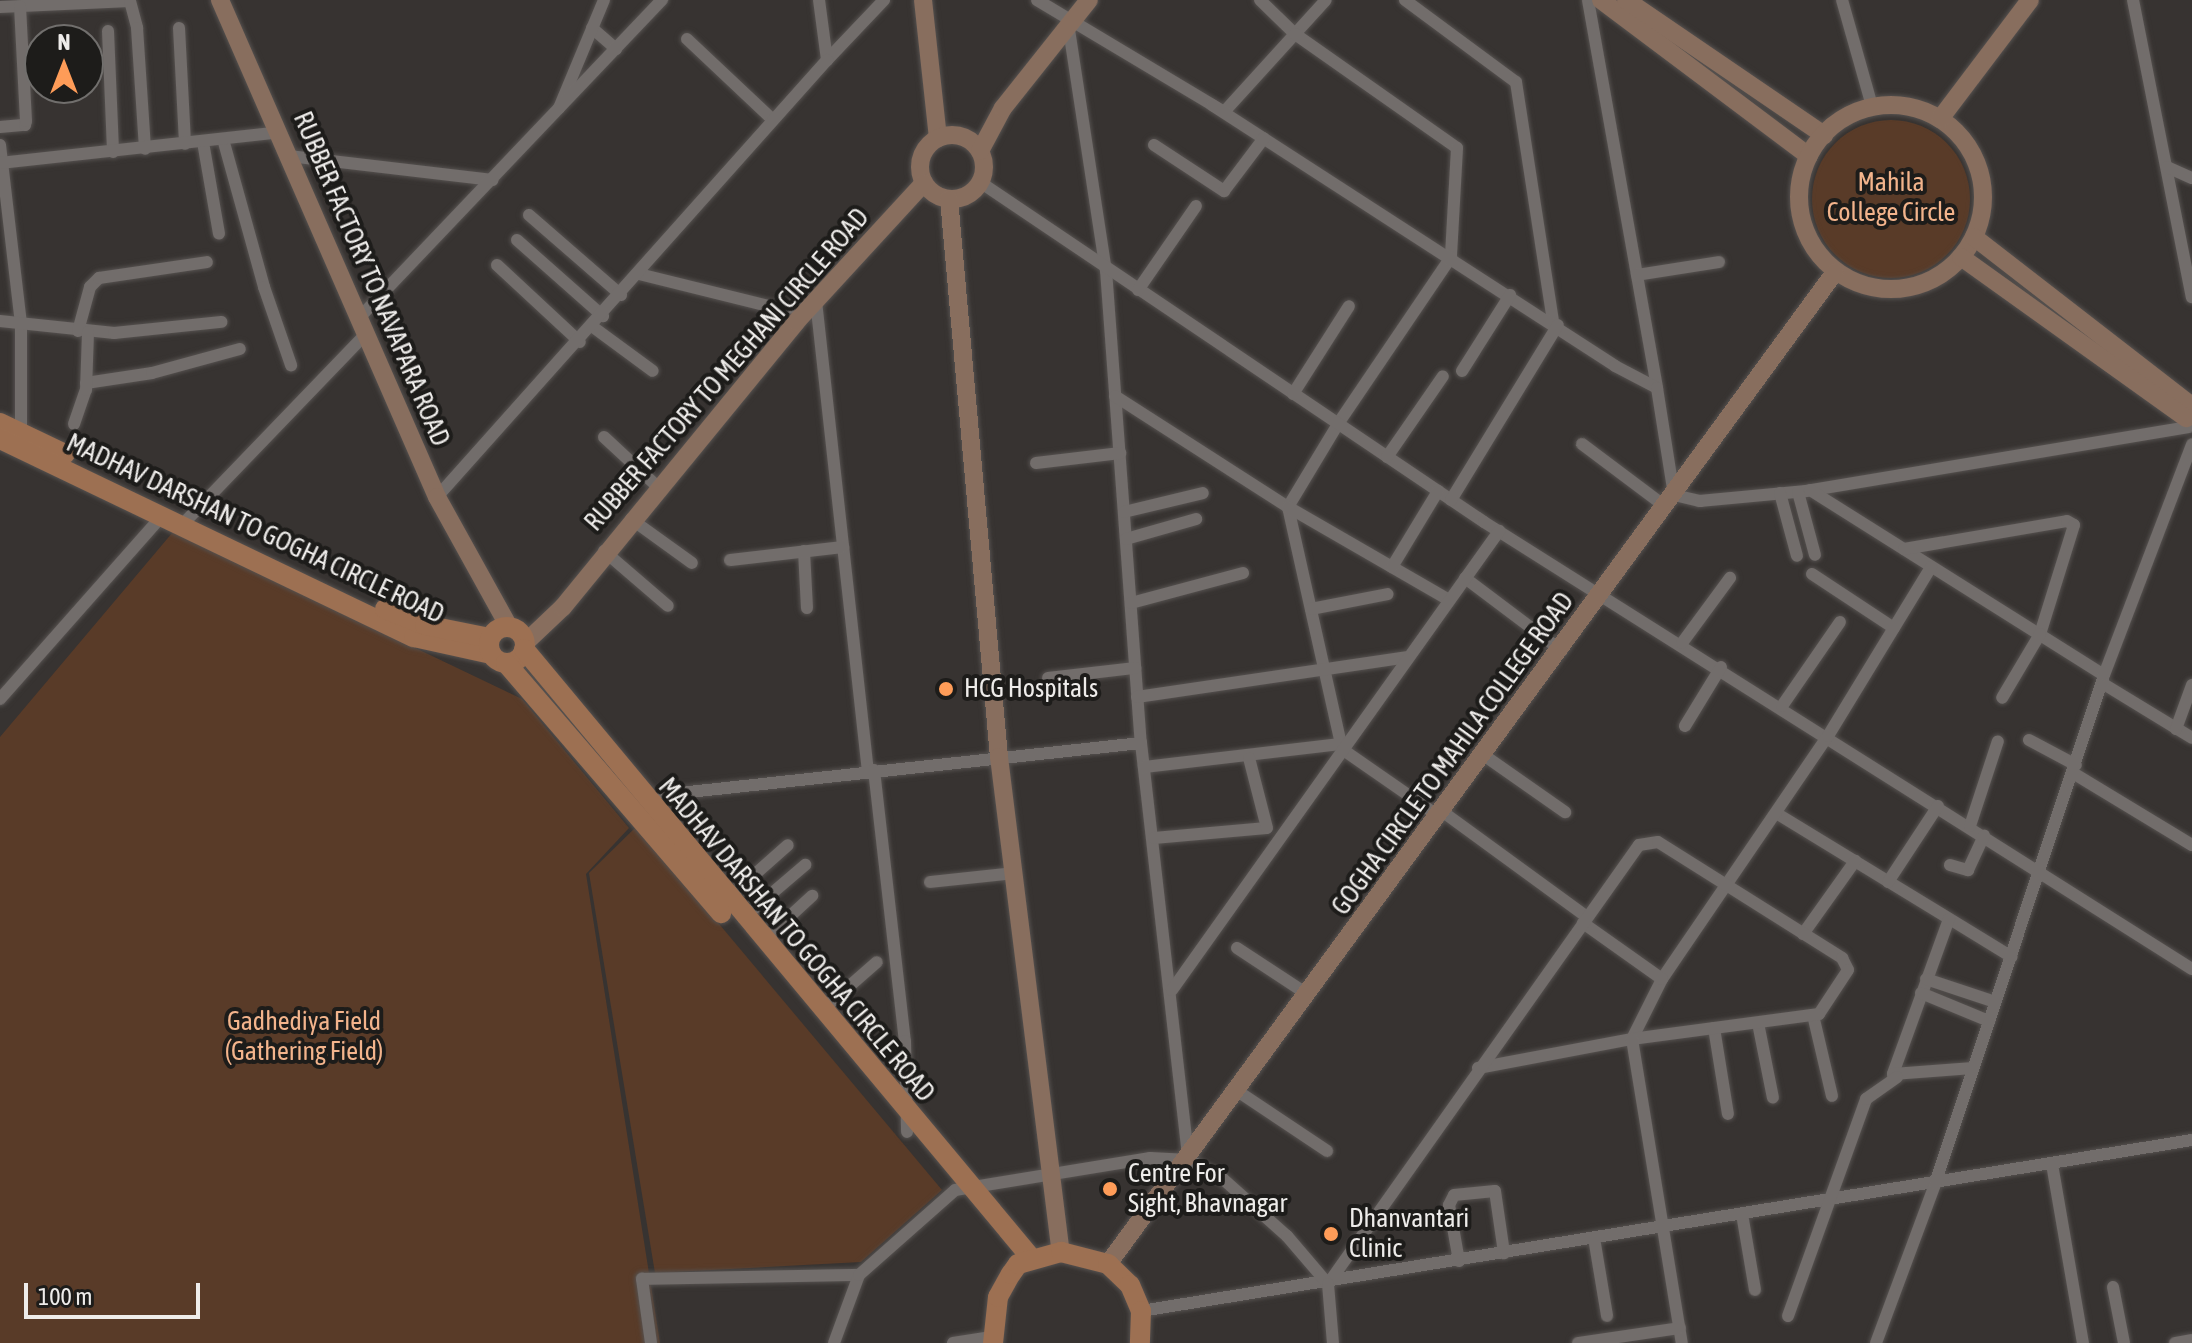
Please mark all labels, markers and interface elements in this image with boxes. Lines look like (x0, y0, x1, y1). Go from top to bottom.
north arrow (24, 24, 104, 104)
text: N (58, 29, 70, 55)
street label: RUBBER FACTORY TO NAVAPARA ROAD (286, 107, 456, 451)
park label: Mahila College Circle (1827, 167, 1955, 228)
street label: RUBBER FACTORY TO MEGHANI CIRCLE ROAD (578, 202, 876, 538)
street label: MADHAV DARSHAN TO GOGHA CIRCLE ROAD (61, 428, 449, 630)
street label: GOGHA CIRCLE TO MAHILA COLLEGE ROAD (1326, 587, 1580, 921)
place label: HCG Hospitals (964, 673, 1098, 705)
marker: HCG Hospitals (935, 678, 957, 700)
street label: MADHAV DARSHAN TO GOGHA CIRCLE ROAD (651, 772, 941, 1108)
park label: Gadhediya Field (Gathering Field) (225, 1006, 383, 1068)
place label: Centre For Sight, Bhavnagar (1128, 1158, 1287, 1220)
marker: Centre For Sight, Bhavnagar (1099, 1178, 1121, 1200)
place label: Dhanvantari Clinic (1349, 1203, 1469, 1264)
marker: Dhanvantari Clinic (1320, 1223, 1342, 1245)
scale bar (28, 1267, 204, 1317)
text: 100 m (38, 1283, 92, 1310)

